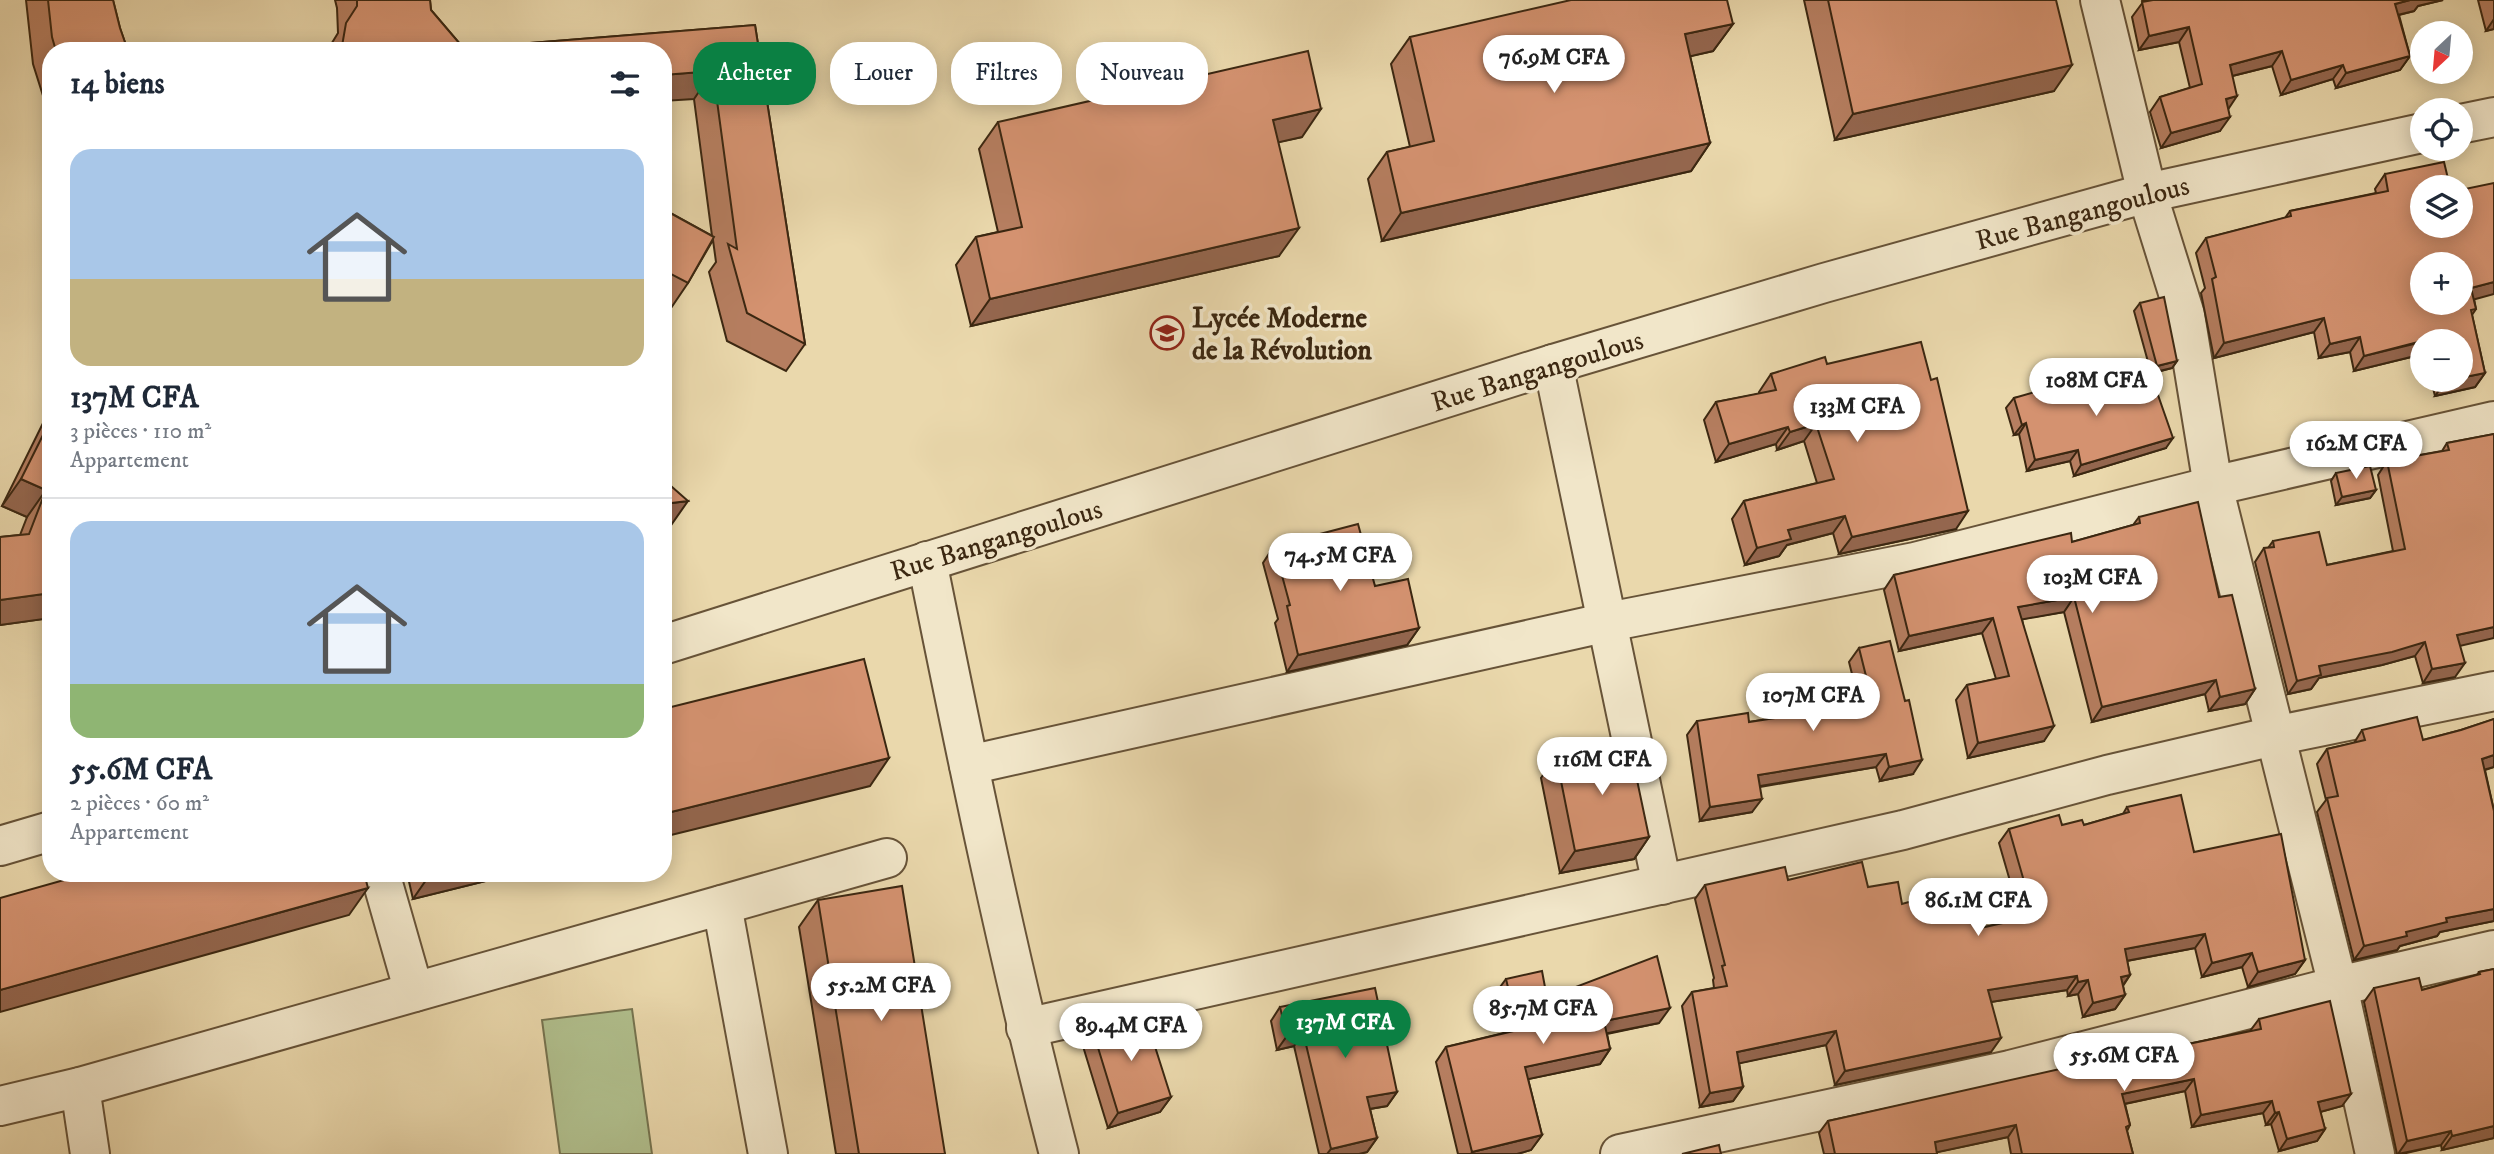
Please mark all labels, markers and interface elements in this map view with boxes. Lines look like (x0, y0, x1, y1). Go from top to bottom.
north arrow (2410, 21, 2473, 84)
map controls (2410, 21, 2473, 392)
pin: 76.9M CFA (1474, 36, 1634, 95)
chip: Acheter (693, 42, 816, 105)
chip: Louer (830, 42, 937, 105)
chip: Filtres (951, 42, 1062, 105)
chip: Nouveau (1076, 42, 1208, 105)
text: 76.9M CFA (1499, 43, 1609, 72)
icon: filters (606, 65, 644, 103)
text: 14 biens (70, 66, 165, 103)
button: locate (2410, 98, 2473, 161)
street label: Rue Bangangoulous (1972, 168, 2193, 259)
button: layers (2410, 175, 2473, 238)
icon: home (294, 194, 420, 320)
button: + (2410, 252, 2473, 315)
place label: Lycée Moderne de la Révolution (1192, 301, 1372, 368)
school or university icon: Lycée Moderne de la Révolution (1148, 314, 1186, 352)
street label: Rue Bangangoulous (1427, 323, 1648, 420)
button: − (2410, 329, 2473, 392)
pin: 108M CFA (2024, 358, 2168, 418)
text: 108M CFA (2045, 366, 2147, 395)
text: 137M CFA (70, 380, 198, 417)
pin: 133M CFA (1785, 384, 1929, 444)
text: 133M CFA (1810, 392, 1904, 421)
text: 3 pièces · 110 m² (70, 417, 211, 446)
pin: 162M CFA (2284, 421, 2428, 481)
text: 162M CFA (2306, 429, 2406, 458)
text: Appartement (70, 446, 189, 475)
street label: Rue Bangangoulous (886, 492, 1107, 589)
pin: 74.5M CFA (1260, 534, 1420, 593)
text: 74.5M CFA (1284, 541, 1396, 570)
pin: 103M CFA (2020, 556, 2164, 615)
text: 103M CFA (2043, 563, 2141, 592)
icon: home (294, 566, 420, 692)
pin: 107M CFA (1741, 674, 1885, 733)
text: 107M CFA (1762, 681, 1864, 710)
pin: 116M CFA (1530, 738, 1674, 797)
text: 116M CFA (1553, 745, 1651, 774)
text: 55.6M CFA (70, 752, 212, 789)
text: 2 pièces · 60 m² (70, 789, 209, 818)
text: Appartement (70, 818, 189, 847)
pin: 86.1M CFA (1898, 878, 2058, 938)
text: 86.1M CFA (1925, 886, 2031, 915)
pin: 55.2M CFA (801, 964, 961, 1023)
text: 55.2M CFA (827, 971, 935, 1000)
pin: 85.7M CFA (1463, 986, 1623, 1046)
text: 85.7M CFA (1489, 994, 1597, 1023)
pin: 137M CFA (1273, 1000, 1417, 1060)
pin: 89.4M CFA (1051, 1004, 1211, 1063)
text: 137M CFA (1296, 1008, 1394, 1037)
text: 89.4M CFA (1075, 1011, 1187, 1040)
pin: 55.6M CFA (2044, 1034, 2204, 1093)
text: 55.6M CFA (2070, 1041, 2178, 1070)

